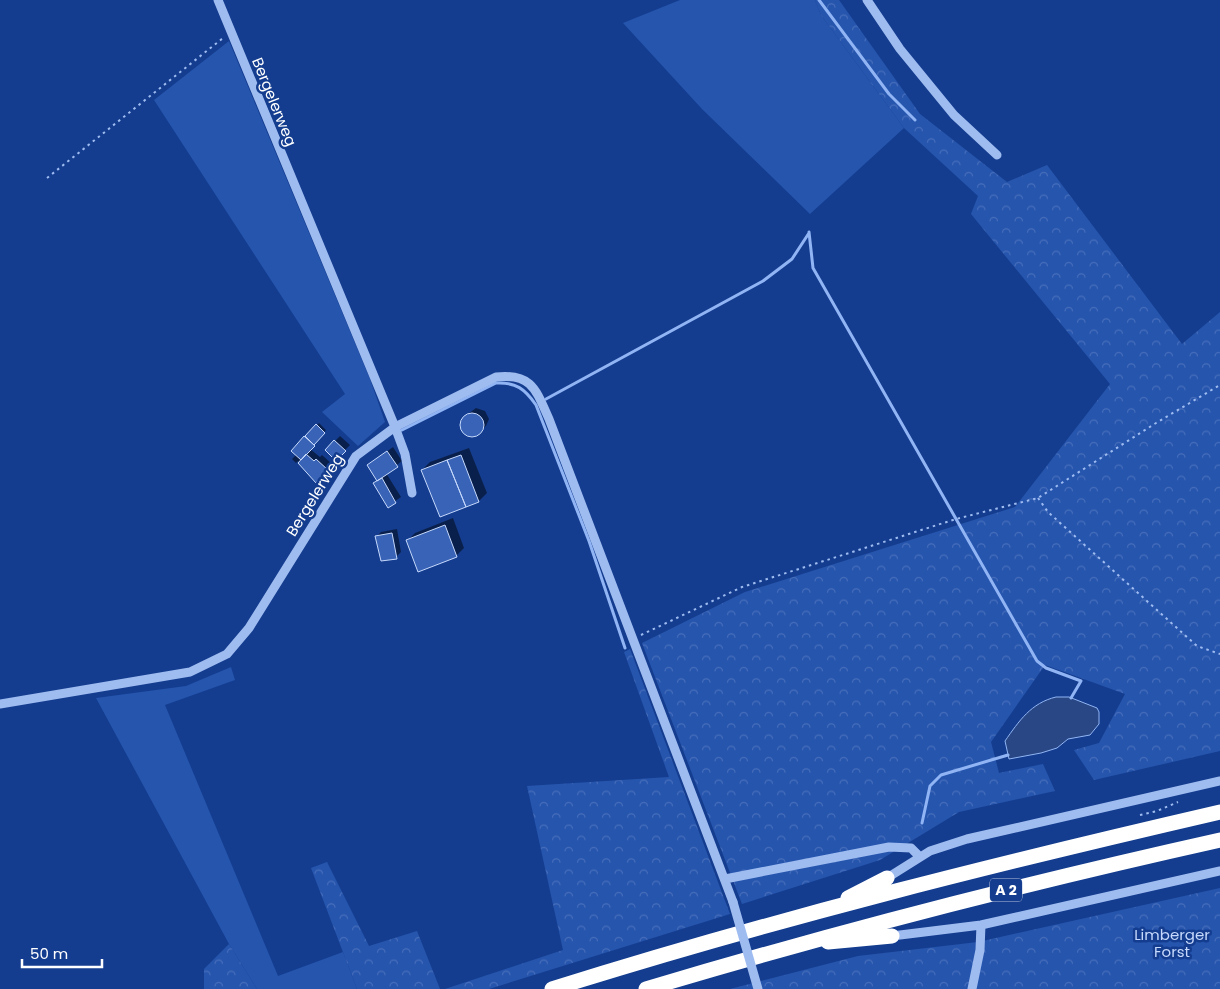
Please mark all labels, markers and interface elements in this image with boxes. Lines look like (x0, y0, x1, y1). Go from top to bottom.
street label: Bergelerweg (247, 54, 302, 149)
street label: Bergelerweg (281, 449, 348, 540)
road number: A 2 (990, 878, 1022, 902)
park label: Limberger Forst (1134, 924, 1210, 962)
scale bar (22, 936, 102, 968)
text: 50 m (30, 943, 68, 964)

